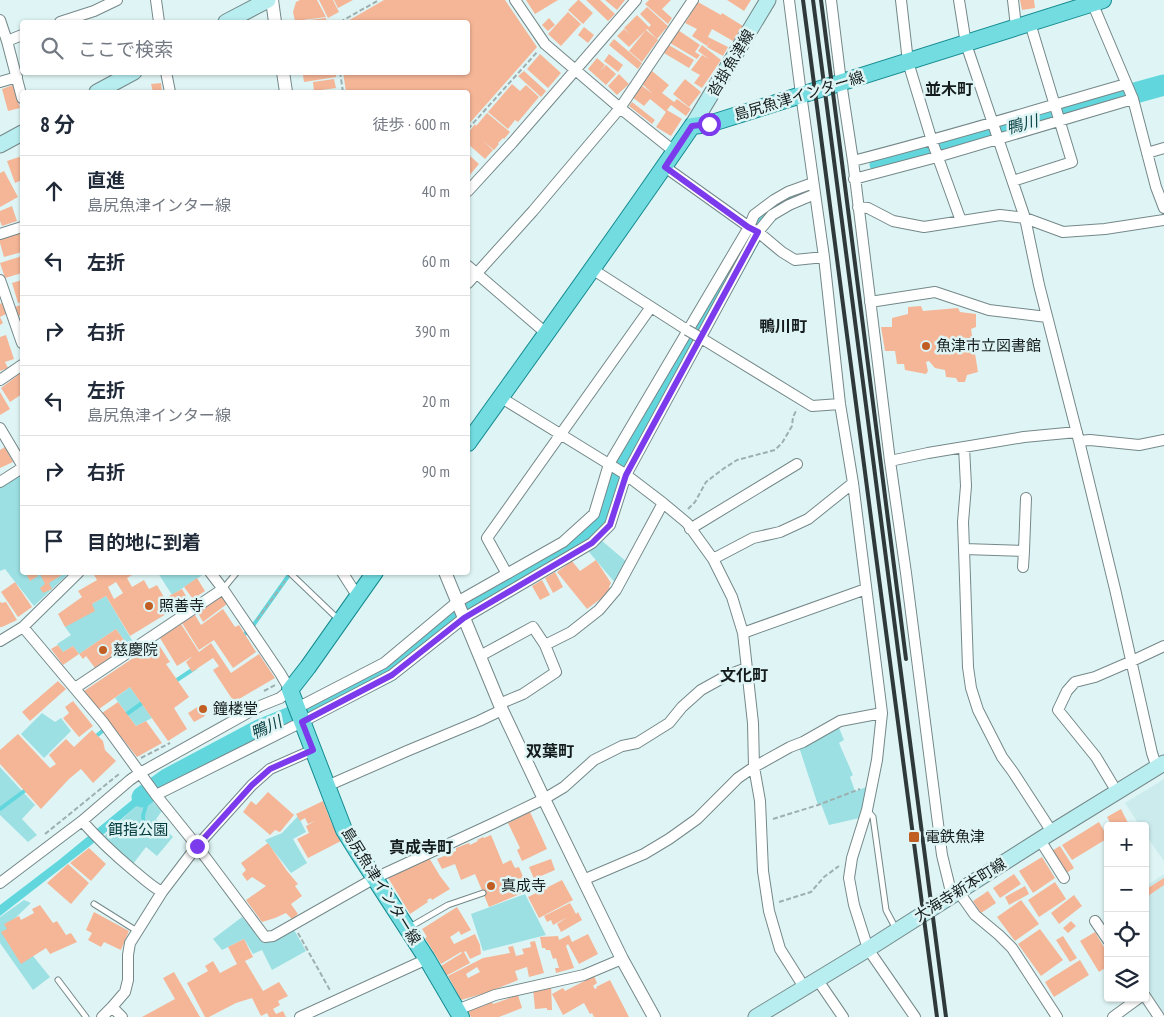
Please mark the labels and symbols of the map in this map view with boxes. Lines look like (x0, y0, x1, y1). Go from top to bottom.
street label: 沓掛魚津線 (703, 26, 758, 100)
street label: 島尻魚津インター線 (732, 67, 866, 124)
district label: 並木町 (925, 79, 973, 99)
water label: 鴨川 (1004, 110, 1042, 138)
route start (698, 113, 721, 136)
district label: 鴨川町 (759, 316, 807, 336)
place label: 魚津市立図書館 (936, 336, 1041, 355)
marker: 魚津市立図書館 (920, 340, 932, 352)
place label: 照善寺 (159, 596, 204, 615)
marker: 照善寺 (143, 600, 155, 612)
place label: 慈慶院 (113, 640, 158, 659)
marker: 慈慶院 (97, 644, 109, 656)
district label: 文化町 (720, 665, 768, 685)
place label: 鐘楼堂 (213, 699, 258, 718)
marker: 鐘楼堂 (197, 703, 209, 715)
water label: 鴨川 (247, 710, 287, 743)
district label: 双葉町 (526, 741, 574, 761)
park label: 餌指公園 (108, 820, 168, 839)
street label: 島尻魚津インター線 (338, 823, 425, 948)
place label: 電鉄魚津 (925, 827, 985, 846)
marker: 電鉄魚津 (907, 830, 921, 844)
route end (186, 835, 209, 858)
district label: 真成寺町 (389, 837, 453, 857)
street label: 大海寺新本町線 (910, 854, 1009, 925)
place label: 真成寺 (501, 876, 546, 895)
marker: 真成寺 (485, 880, 497, 892)

